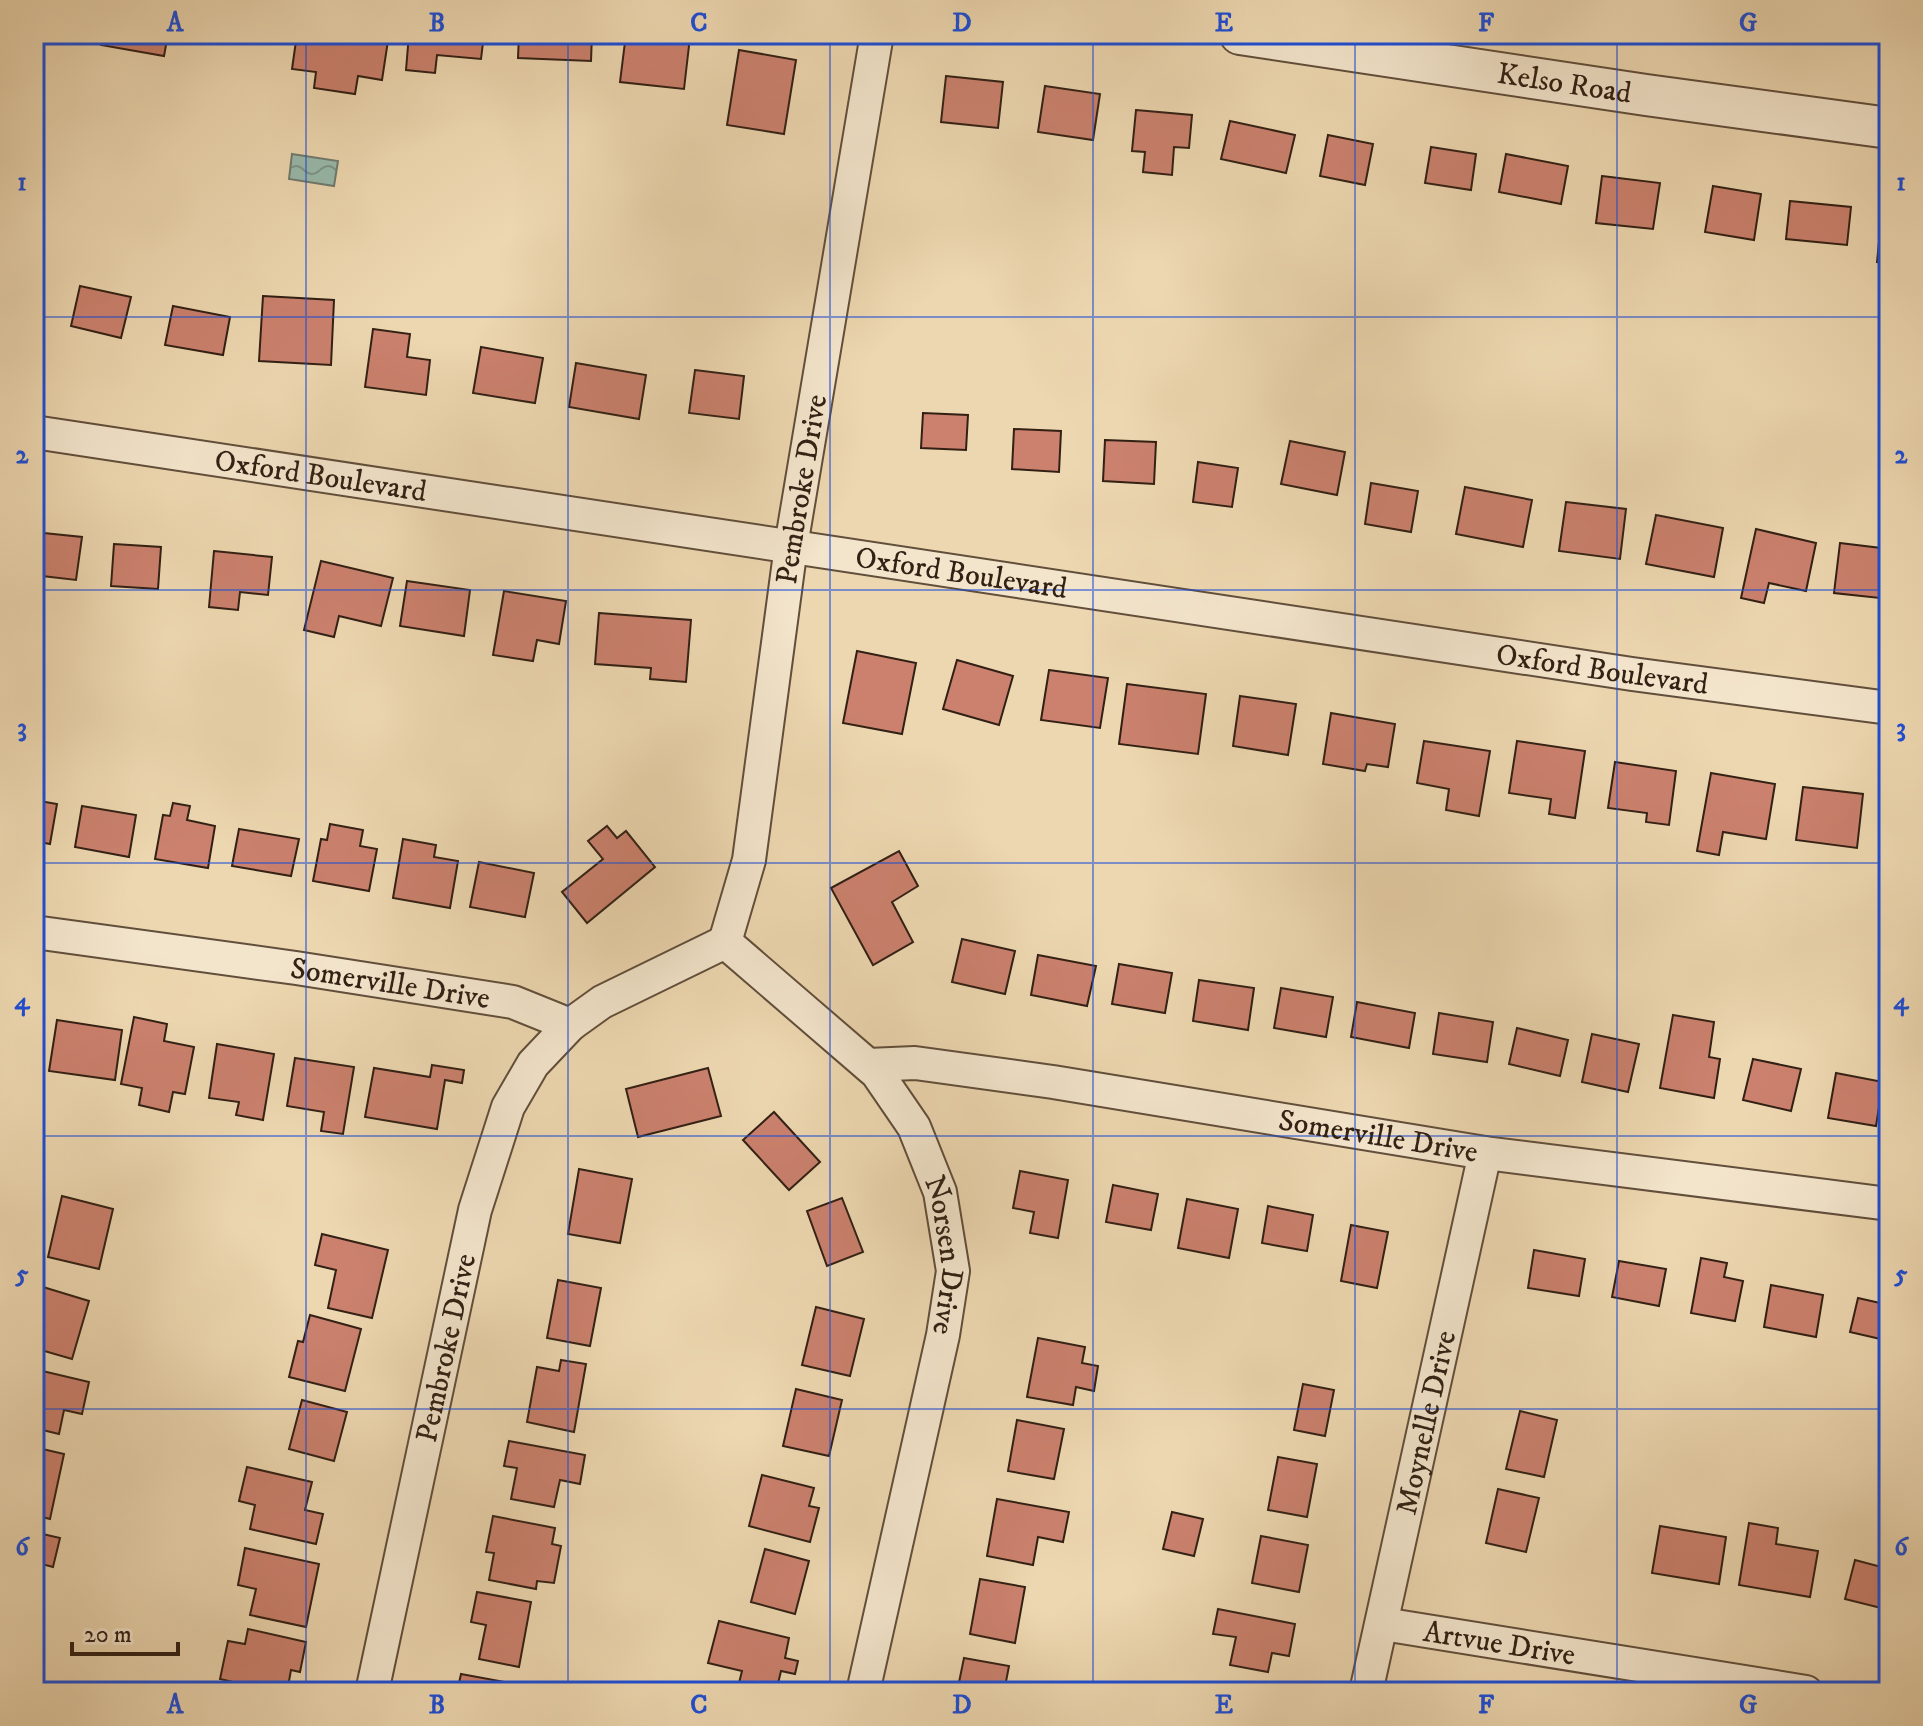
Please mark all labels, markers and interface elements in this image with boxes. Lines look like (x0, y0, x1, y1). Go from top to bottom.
text: A (166, 7, 185, 40)
text: B (429, 7, 445, 40)
text: C (690, 7, 708, 40)
text: D (952, 7, 972, 40)
text: E (1215, 7, 1233, 40)
text: F (1478, 7, 1495, 40)
text: G (1739, 7, 1757, 40)
street label: Kelso Road (1494, 56, 1634, 113)
text: 1 (17, 166, 27, 199)
text: 1 (1896, 166, 1906, 199)
street label: Pembroke Drive (769, 392, 836, 586)
text: 2 (16, 439, 30, 472)
text: 2 (1895, 439, 1909, 472)
street label: Oxford Boulevard (212, 443, 429, 511)
street label: Oxford Boulevard (853, 540, 1070, 608)
street label: Oxford Boulevard (1493, 637, 1710, 704)
text: 3 (17, 712, 27, 745)
text: 3 (1896, 712, 1906, 745)
street label: Somerville Drive (288, 950, 492, 1018)
text: 4 (15, 985, 31, 1018)
text: 4 (1894, 985, 1910, 1018)
street label: Somerville Drive (1276, 1102, 1480, 1172)
street label: Norsen Drive (915, 1170, 970, 1337)
street label: Pembroke Drive (409, 1250, 485, 1446)
text: 5 (15, 1258, 29, 1291)
text: 5 (1894, 1258, 1908, 1291)
street label: Moynelle Drive (1389, 1327, 1465, 1518)
text: 6 (15, 1531, 30, 1564)
text: 6 (1894, 1531, 1909, 1564)
scale bar (72, 1606, 178, 1656)
street label: Artvue Drive (1421, 1614, 1578, 1675)
text: 20 m (84, 1620, 132, 1650)
text: A (166, 1689, 185, 1722)
text: B (429, 1689, 445, 1722)
text: C (690, 1689, 708, 1722)
text: D (952, 1689, 972, 1722)
text: E (1215, 1689, 1233, 1722)
text: F (1478, 1689, 1495, 1722)
text: G (1739, 1689, 1757, 1722)

